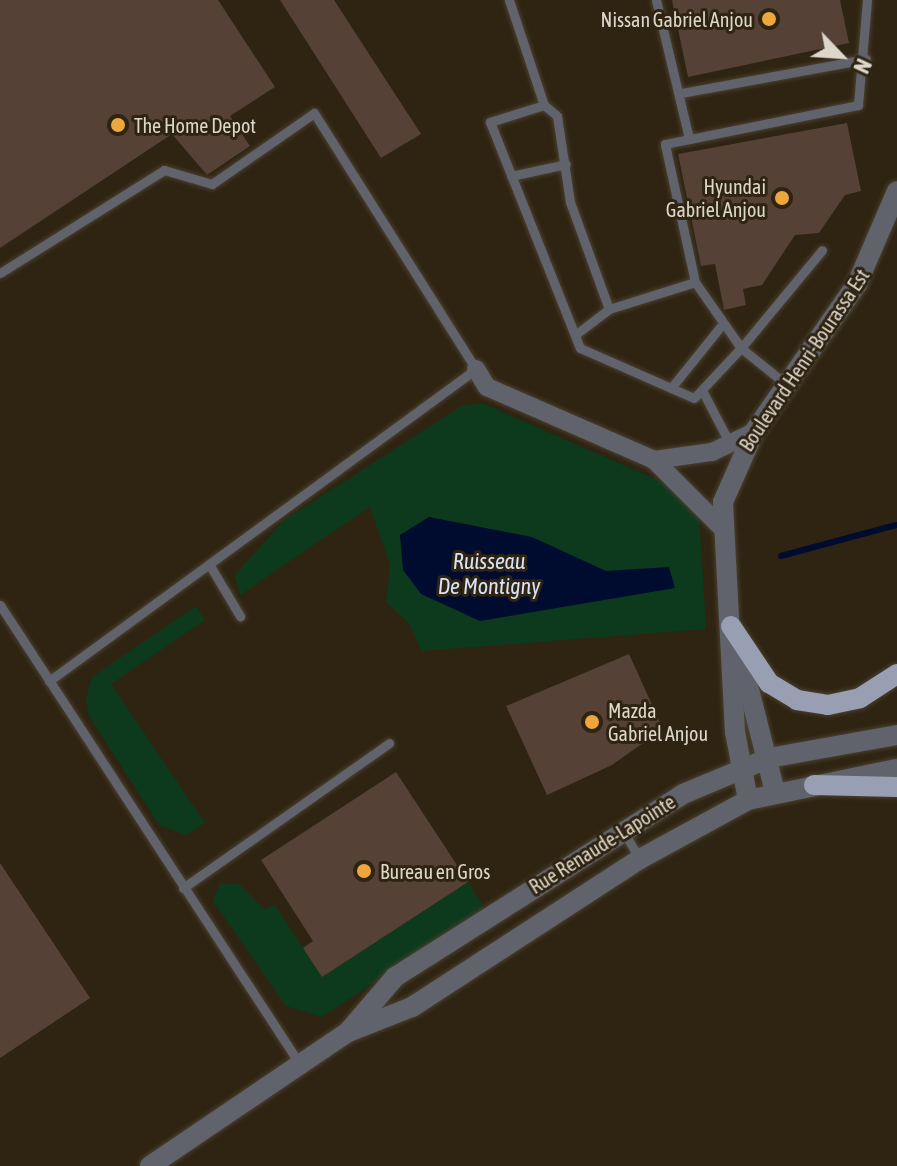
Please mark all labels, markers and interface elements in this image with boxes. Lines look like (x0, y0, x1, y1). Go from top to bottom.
place label: Nissan Gabriel Anjou (601, 7, 753, 31)
marker: Nissan Gabriel Anjou (760, 10, 778, 28)
north arrow (801, 16, 881, 96)
text: N (848, 55, 877, 78)
place label: The Home Depot (134, 113, 256, 137)
marker: The Home Depot (109, 116, 127, 134)
place label: Hyundai Gabriel Anjou (666, 174, 766, 221)
marker: Hyundai Gabriel Anjou (773, 189, 791, 207)
street label: Boulevard Henri-Bourassa Est (734, 264, 874, 456)
water label: Ruisseau De Montigny (438, 548, 540, 600)
place label: Mazda Gabriel Anjou (608, 698, 708, 745)
marker: Mazda Gabriel Anjou (583, 713, 601, 731)
street label: Rue Renaude-Lapointe (525, 789, 679, 899)
place label: Bureau en Gros (380, 859, 490, 883)
marker: Bureau en Gros (355, 862, 373, 880)

